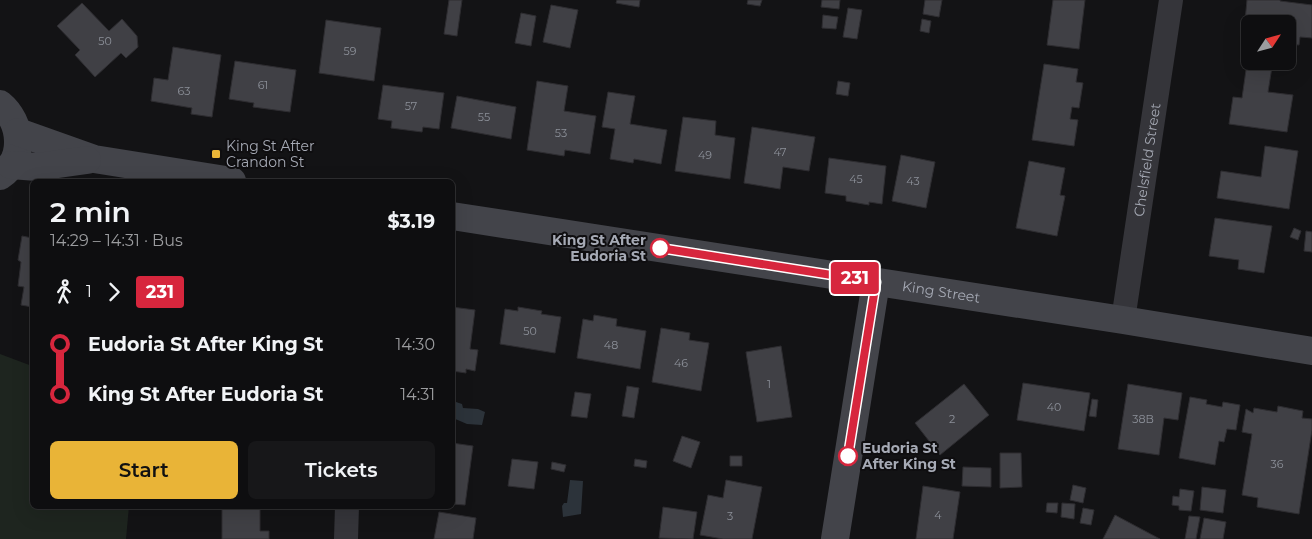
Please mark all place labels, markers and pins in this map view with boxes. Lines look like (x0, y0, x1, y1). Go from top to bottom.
place label: King St After Crandon St (226, 137, 315, 171)
marker: King St After Crandon St (210, 148, 222, 160)
place label: King St After Eudoria St (552, 231, 646, 265)
marker: King St After Eudoria St (650, 238, 670, 258)
place label: Eudoria St After King St (861, 439, 956, 473)
marker: Eudoria St After King St (838, 446, 858, 466)

